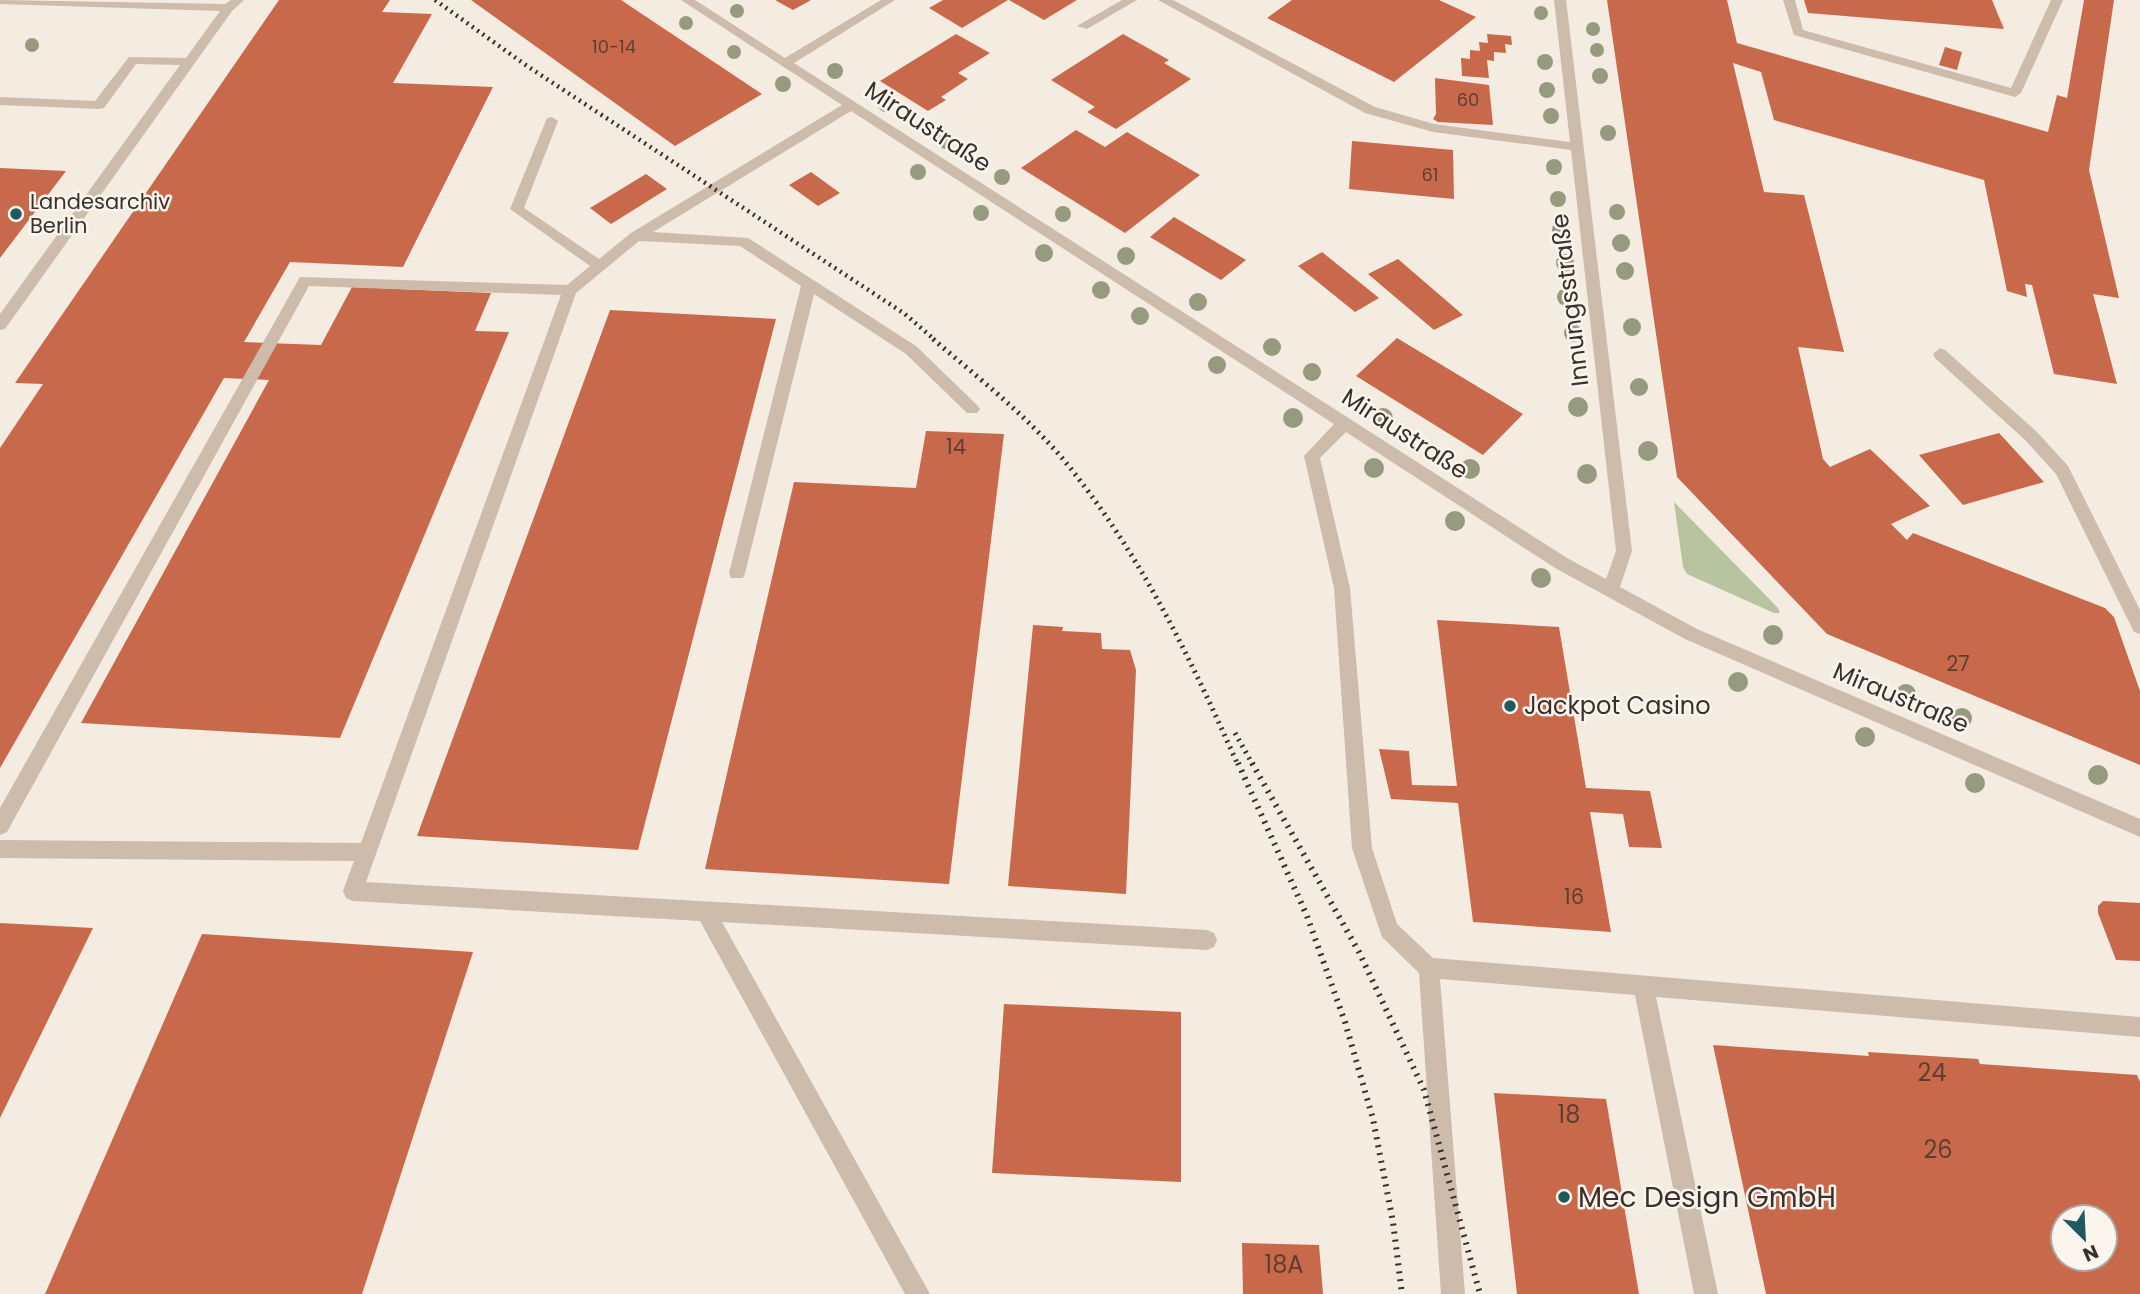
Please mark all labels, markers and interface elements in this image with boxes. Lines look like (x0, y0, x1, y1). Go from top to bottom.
house number: 10-14 (592, 34, 636, 59)
street label: Miraustraße (859, 73, 998, 180)
house number: 60 (1457, 87, 1479, 112)
house number: 61 (1421, 162, 1439, 187)
place label: Landesarchiv Berlin (30, 187, 170, 240)
marker: Landesarchiv Berlin (8, 206, 24, 222)
street label: Innungsstraße (1543, 212, 1596, 388)
street label: Miraustraße (1336, 380, 1475, 487)
house number: 14 (946, 432, 966, 461)
house number: 27 (1946, 649, 1970, 678)
street label: Miraustraße (1828, 654, 1974, 741)
place label: Jackpot Casino (1524, 689, 1711, 722)
marker: Jackpot Casino (1502, 698, 1518, 714)
house number: 16 (1564, 882, 1584, 911)
house number: 24 (1918, 1056, 1946, 1089)
house number: 18 (1558, 1098, 1580, 1131)
house number: 26 (1923, 1133, 1953, 1166)
place label: Mec Design GmbH (1578, 1178, 1836, 1217)
marker: Mec Design GmbH (1556, 1189, 1572, 1205)
north arrow (2049, 1203, 2119, 1273)
text: N (2079, 1238, 2103, 1268)
house number: 18A (1265, 1248, 1304, 1281)

